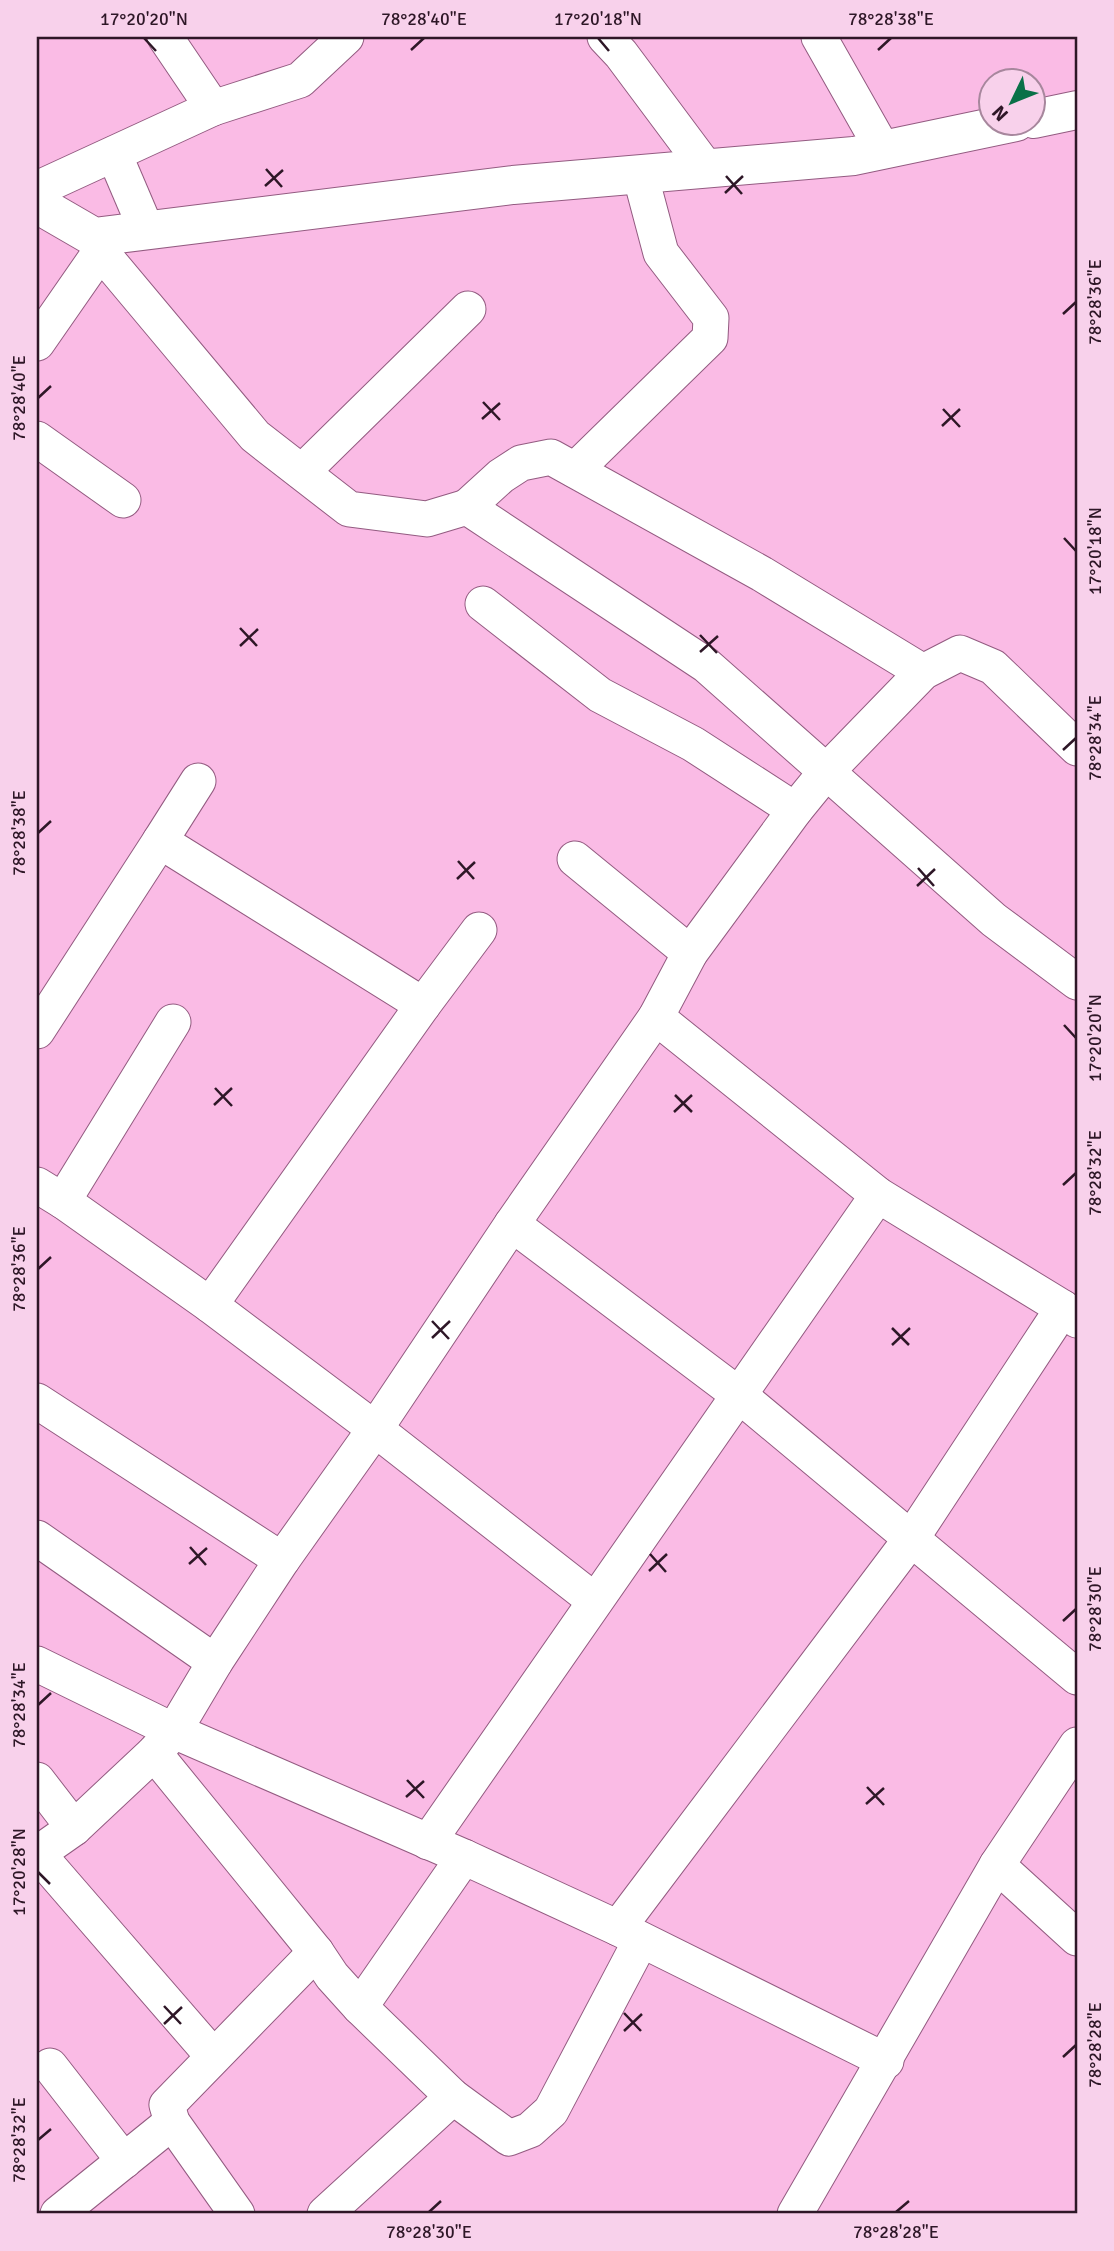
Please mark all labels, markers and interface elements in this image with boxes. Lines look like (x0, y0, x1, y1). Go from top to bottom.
text: 17°20'20"N (100, 8, 188, 30)
text: 78°28'40"E (381, 8, 467, 30)
text: 17°20'18"N (554, 8, 642, 30)
text: 78°28'38"E (848, 8, 934, 30)
north arrow (978, 66, 1048, 136)
text: N (987, 100, 1014, 126)
text: 78°28'36"E (1084, 259, 1106, 345)
text: 78°28'40"E (8, 355, 30, 441)
text: 17°20'18"N (1084, 507, 1106, 595)
text: 78°28'34"E (1084, 695, 1106, 781)
text: 78°28'38"E (8, 790, 30, 876)
text: 17°20'20"N (1084, 994, 1106, 1082)
text: 78°28'32"E (1084, 1130, 1106, 1216)
text: 78°28'36"E (8, 1226, 30, 1312)
text: 78°28'30"E (1084, 1566, 1106, 1652)
text: 78°28'34"E (8, 1662, 30, 1748)
text: 17°20'28"N (8, 1828, 30, 1916)
text: 78°28'28"E (1084, 2002, 1106, 2088)
text: 78°28'32"E (8, 2097, 30, 2183)
text: 78°28'30"E (386, 2221, 472, 2243)
text: 78°28'28"E (853, 2221, 939, 2243)

